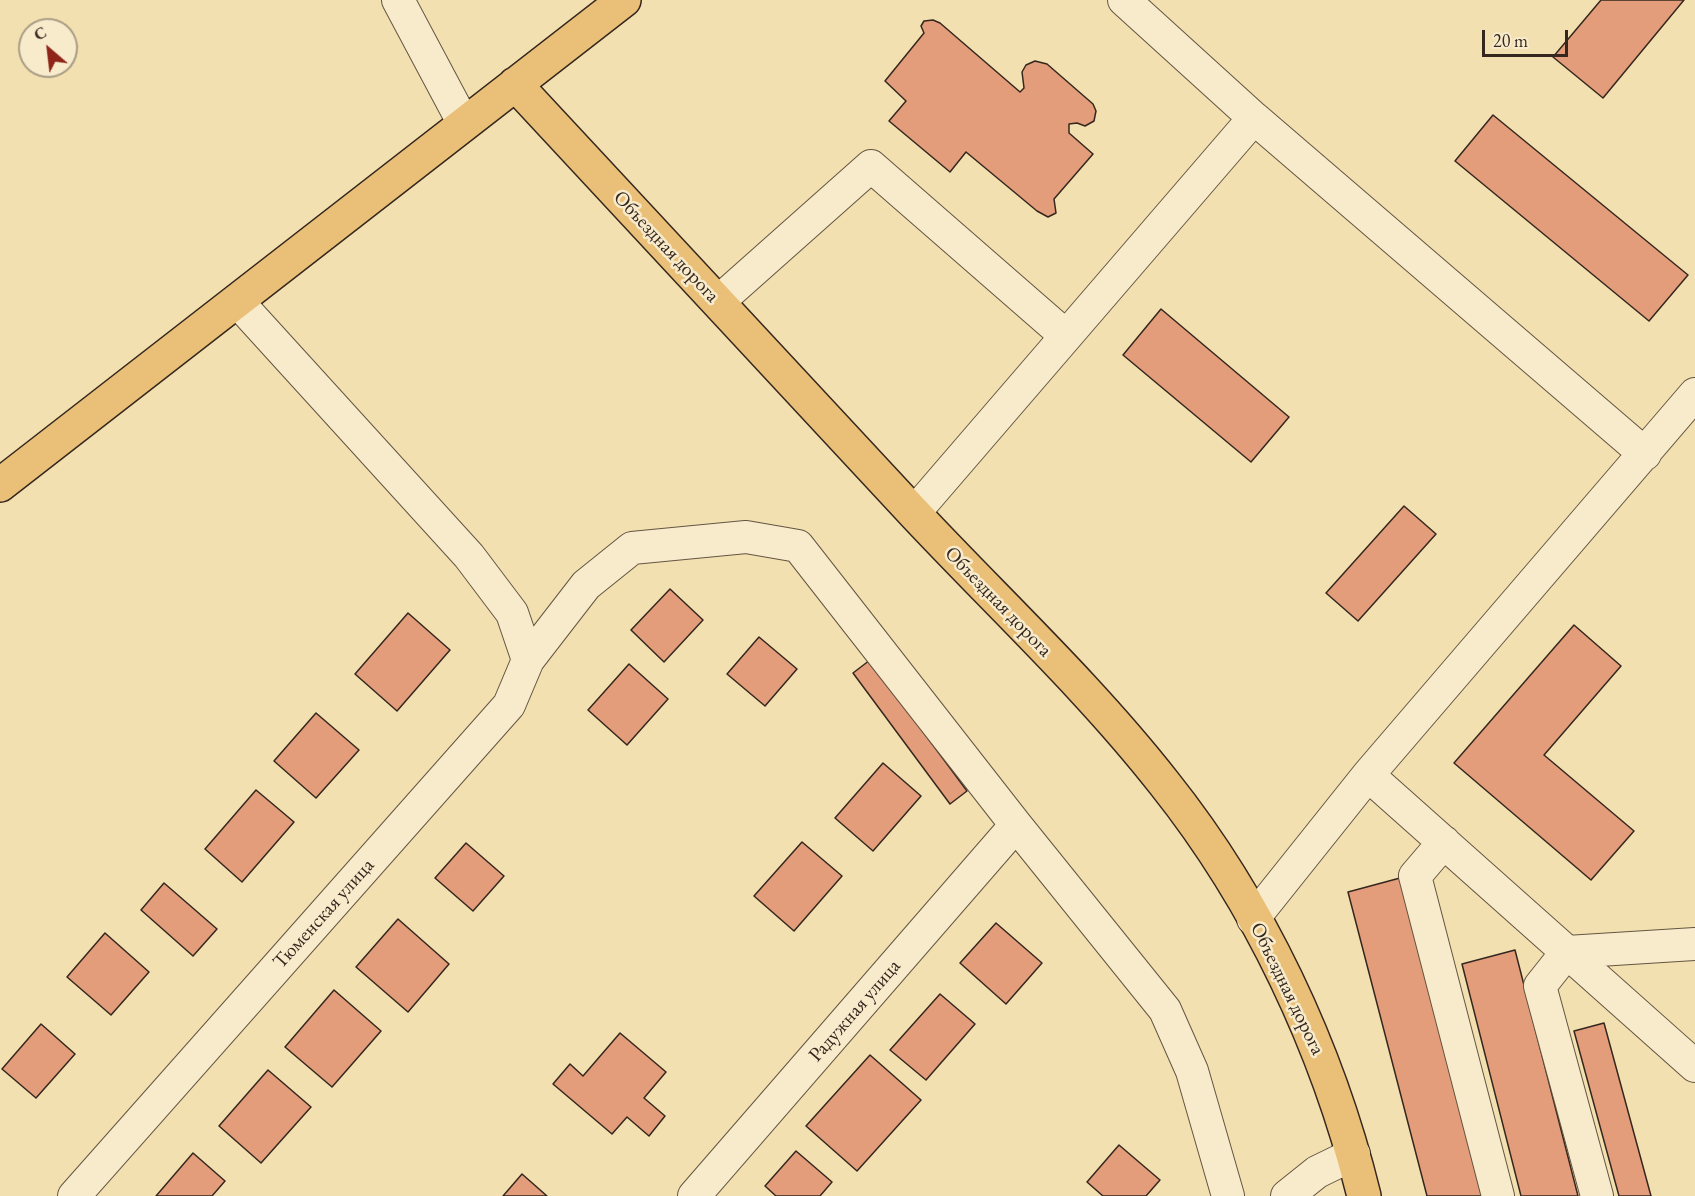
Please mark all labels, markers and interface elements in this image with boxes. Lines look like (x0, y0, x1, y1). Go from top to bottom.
north arrow (18, 18, 78, 78)
scale bar (1485, 18, 1570, 56)
text: С (30, 21, 50, 45)
text: 20 m (1493, 29, 1528, 52)
street label: Объездная дорога (608, 186, 724, 308)
street label: Объездная дорога (939, 542, 1057, 662)
street label: Тюменская улица (268, 854, 380, 974)
street label: Объездная дорога (1245, 919, 1329, 1059)
street label: Радужная улица (804, 955, 906, 1067)

